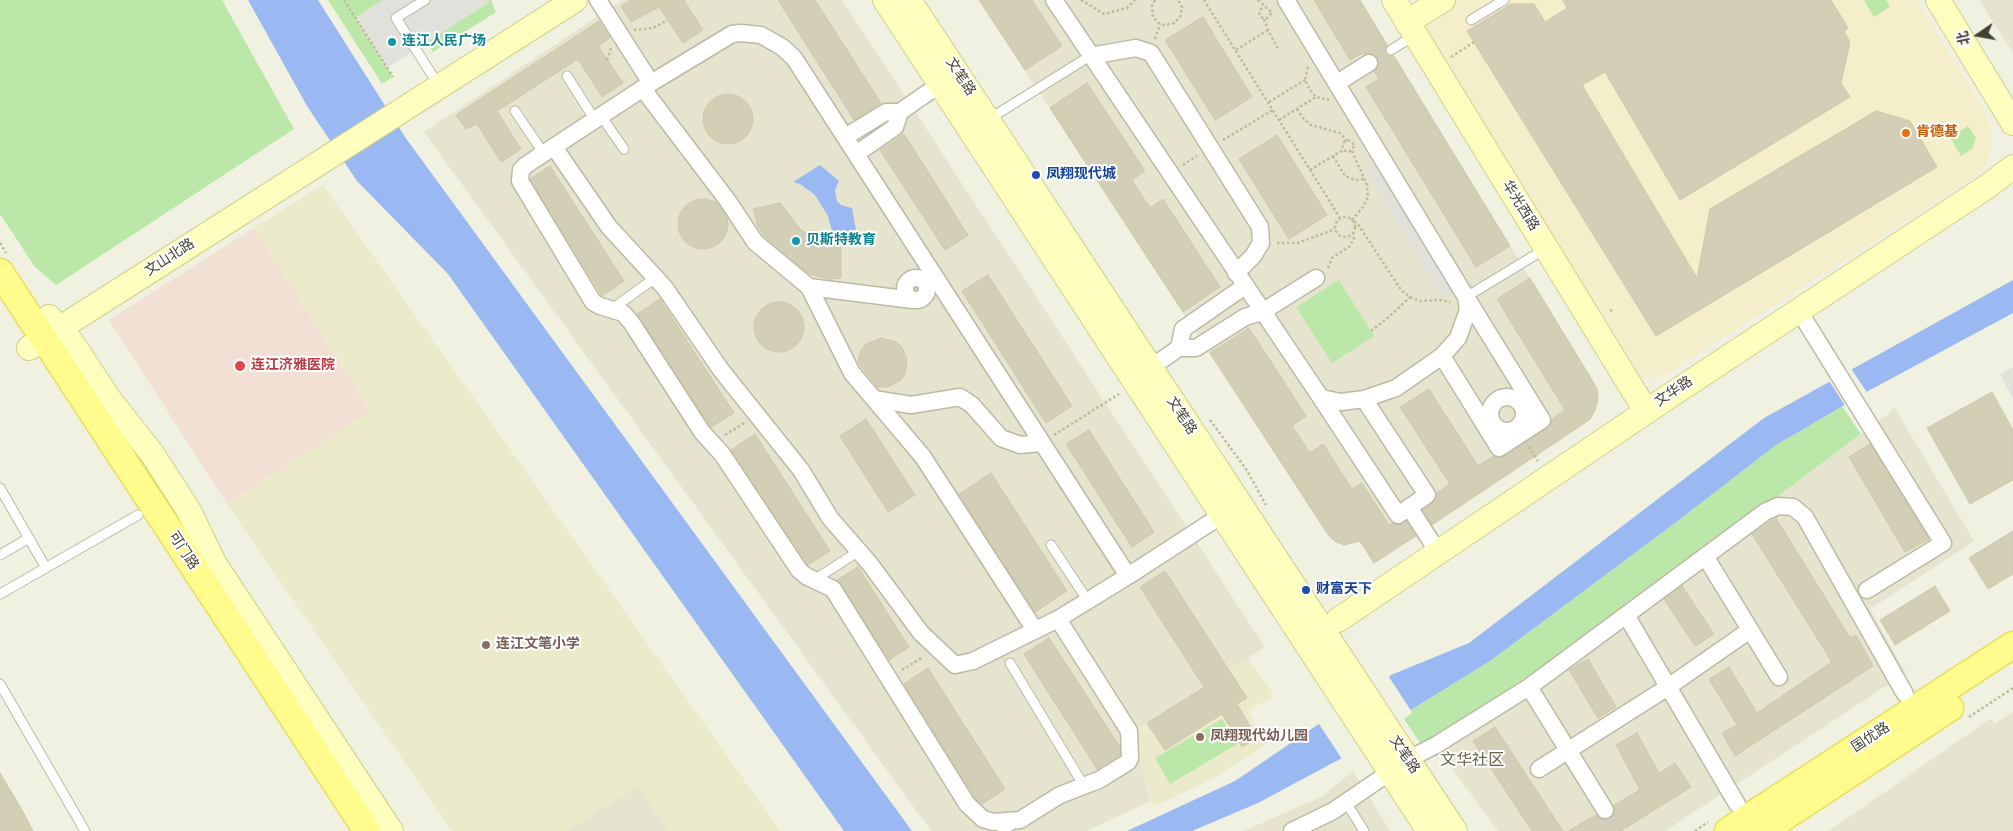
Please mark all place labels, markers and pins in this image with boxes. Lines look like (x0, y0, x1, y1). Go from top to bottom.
place label: 连江人民广场 (402, 34, 486, 50)
marker: 连江人民广场 (386, 36, 398, 48)
place label: 肯德基 (1916, 125, 1958, 141)
marker: 肯德基 (1900, 127, 1912, 139)
place label: 凤翔现代城 (1046, 167, 1116, 183)
marker: 凤翔现代城 (1030, 169, 1042, 181)
place label: 贝斯特教育 (806, 233, 876, 249)
marker: 贝斯特教育 (790, 235, 802, 247)
place label: 连江济雅医院 (251, 358, 335, 374)
marker: 连江济雅医院 (233, 359, 247, 373)
place label: 财富天下 (1316, 582, 1372, 598)
marker: 财富天下 (1300, 584, 1312, 596)
place label: 连江文笔小学 (496, 637, 580, 653)
marker: 连江文笔小学 (480, 639, 492, 651)
place label: 凤翔现代幼儿园 (1210, 729, 1308, 745)
marker: 凤翔现代幼儿园 (1194, 731, 1206, 743)

